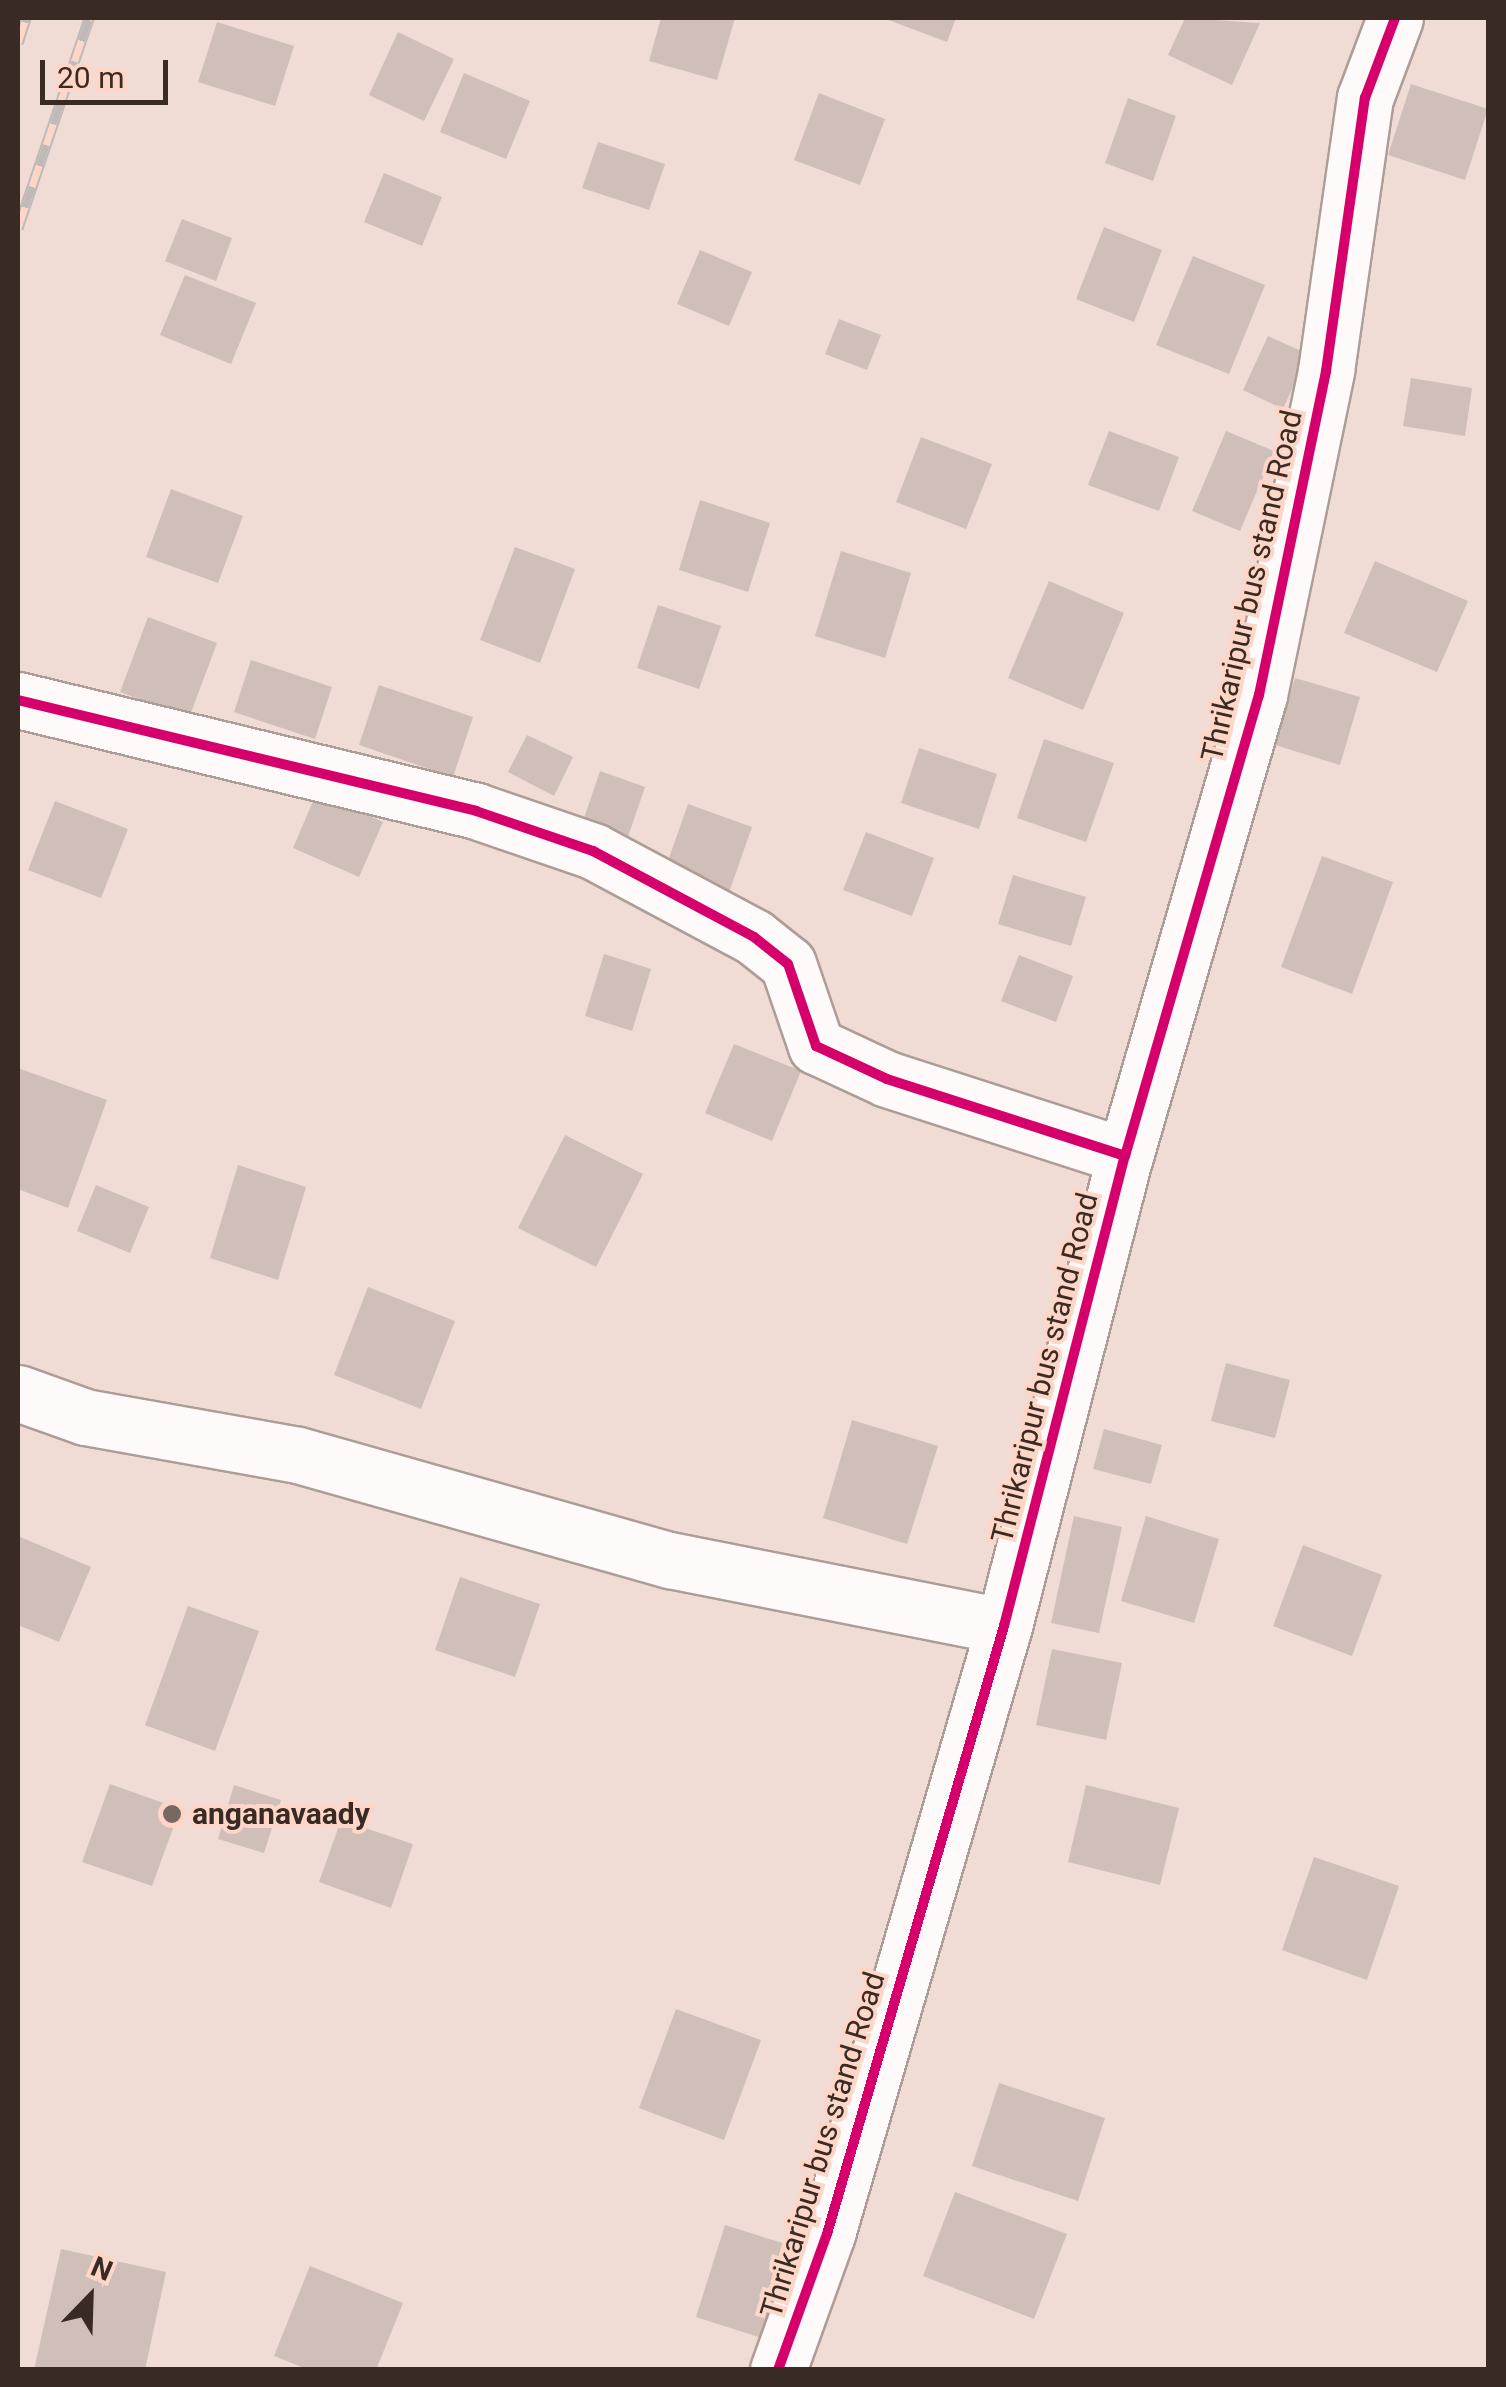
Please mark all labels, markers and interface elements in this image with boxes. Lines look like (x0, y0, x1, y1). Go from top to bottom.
scale bar (45, 40, 172, 102)
text: 20 m (57, 60, 124, 95)
street label: Thrikaripur bus stand Road (1194, 407, 1310, 765)
street label: Thrikaripur bus stand Road (984, 1189, 1106, 1547)
place label: anganavaady (192, 1796, 370, 1832)
marker: anganavaady (161, 1803, 183, 1825)
street label: Thrikaripur bus stand Road (753, 1968, 893, 2322)
north arrow (40, 2247, 140, 2347)
text: N (86, 2250, 117, 2288)

